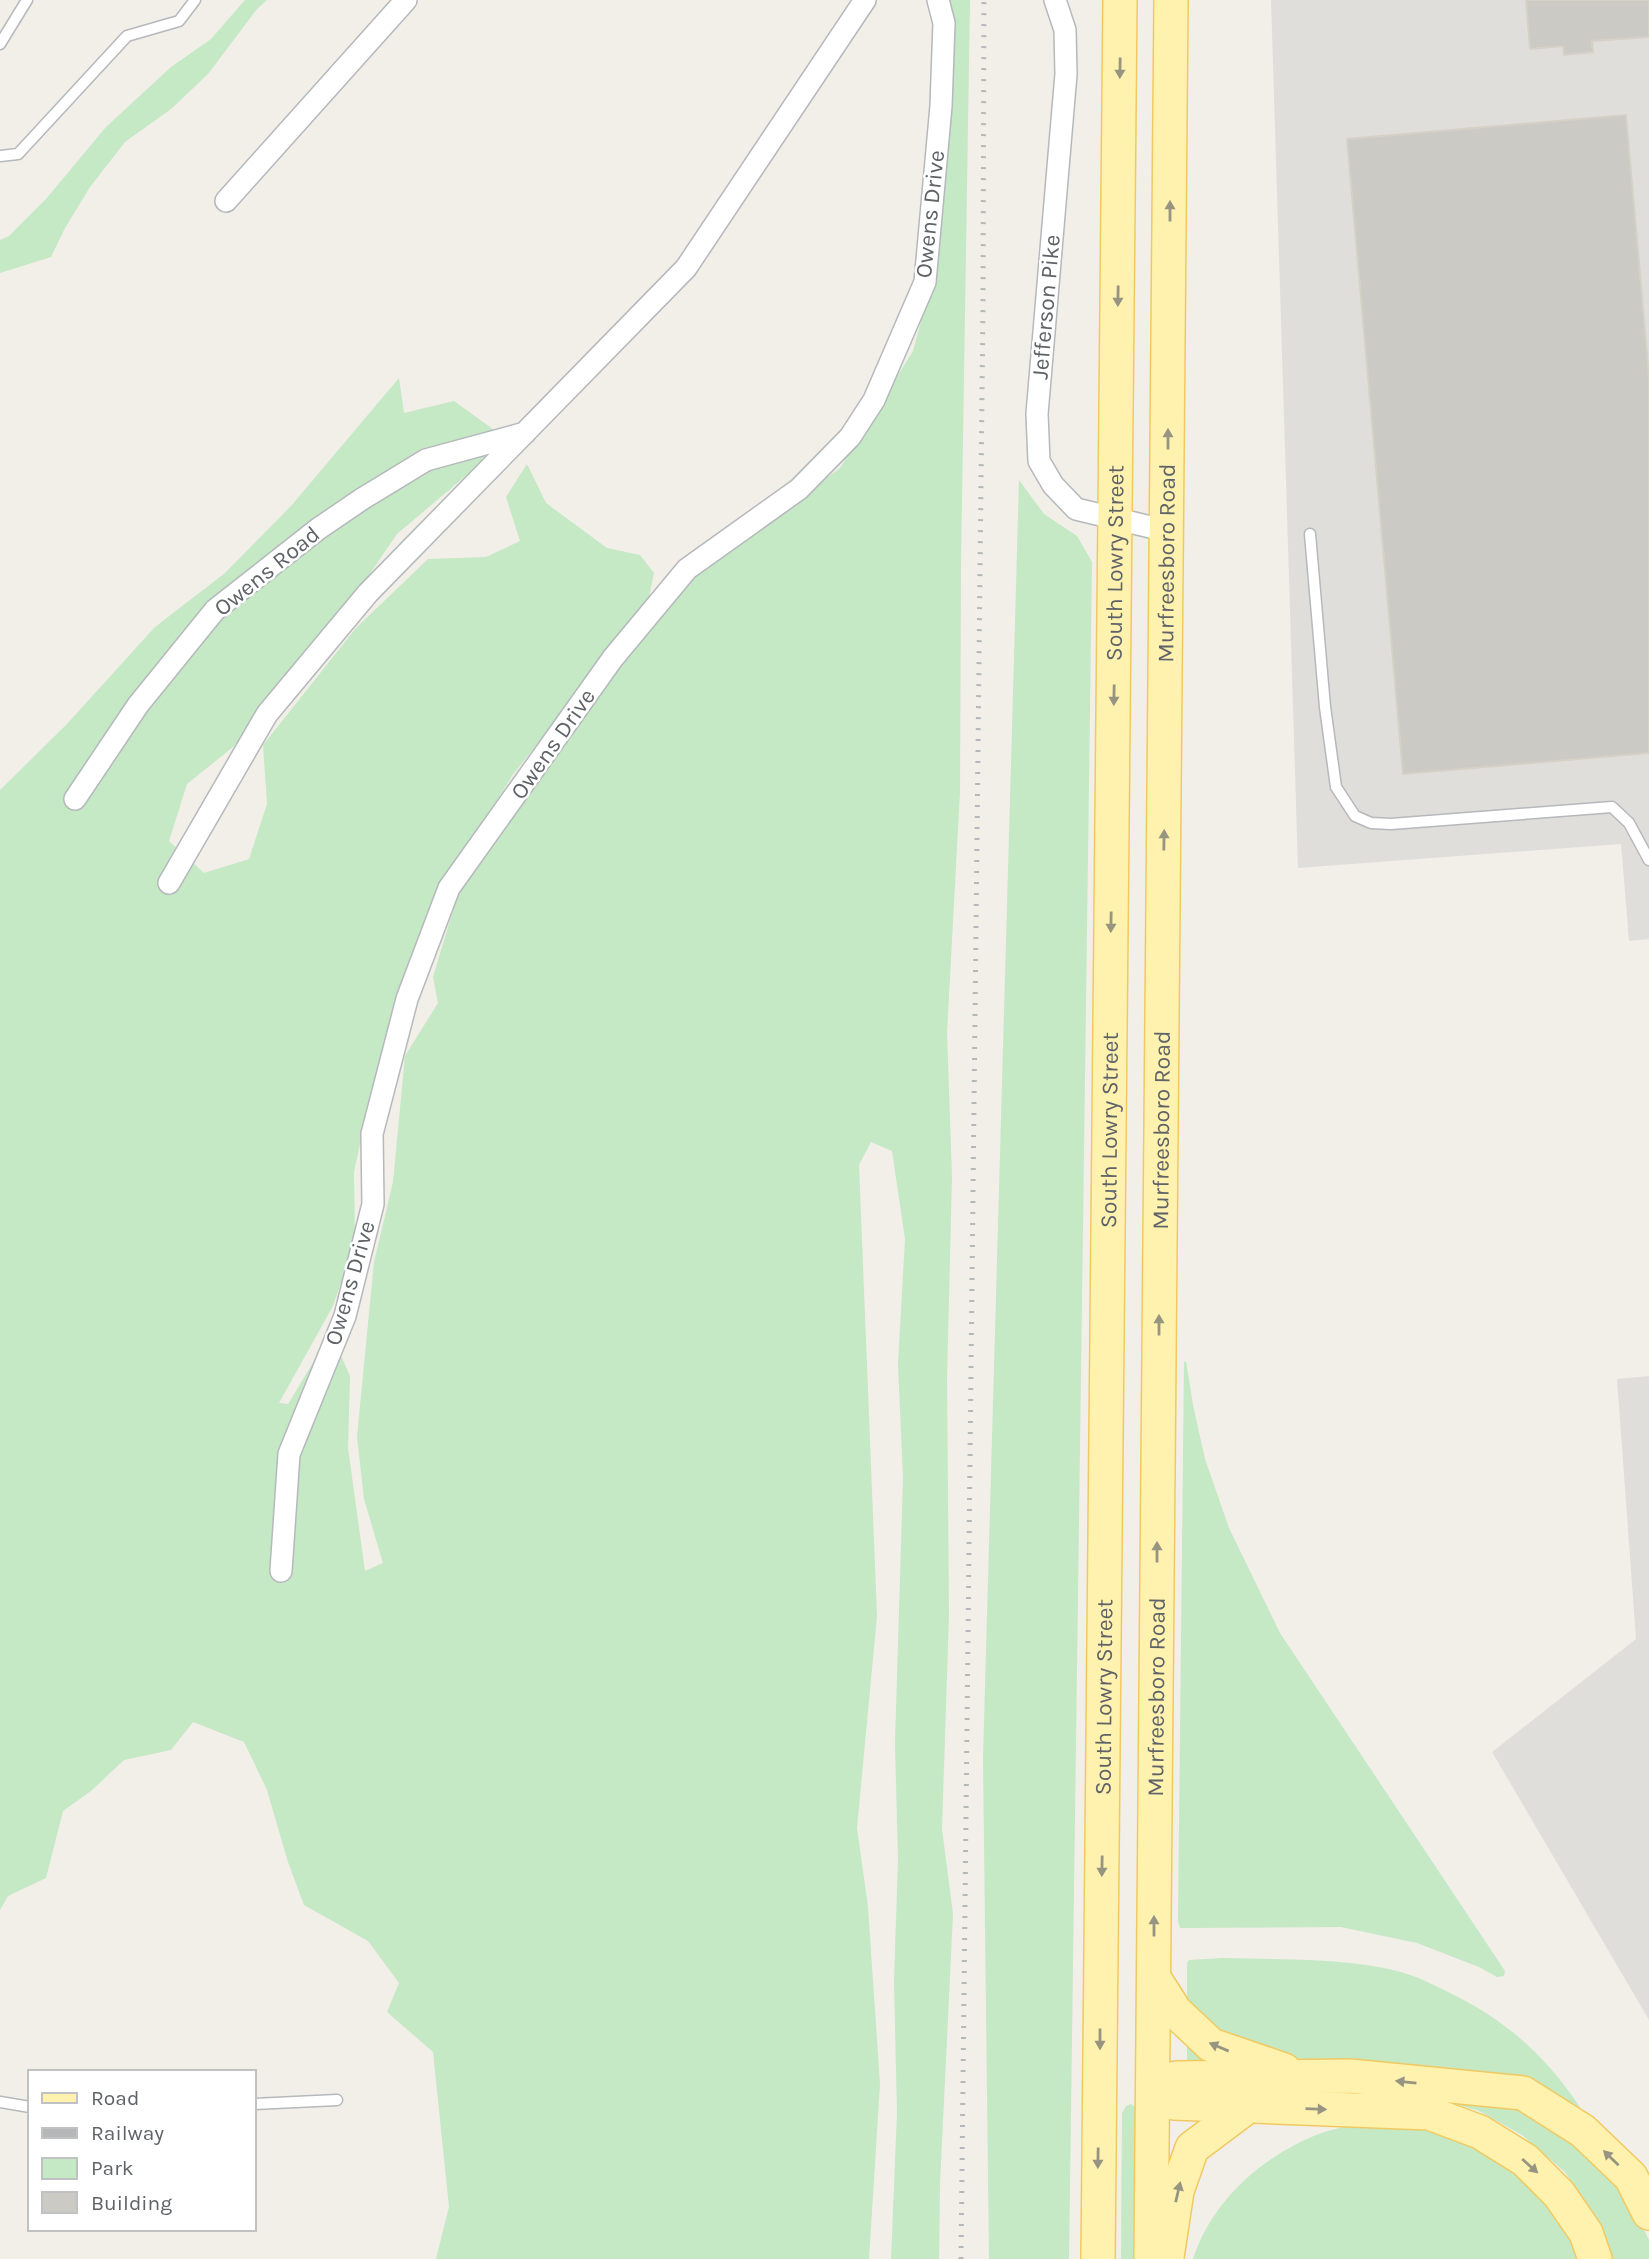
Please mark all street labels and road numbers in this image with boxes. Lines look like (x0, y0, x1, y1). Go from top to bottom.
street label: Owens Drive (910, 149, 950, 279)
street label: Jefferson Pike (1026, 233, 1066, 381)
street label: Murfreesboro Road (1152, 463, 1180, 663)
street label: South Lowry Street (1100, 465, 1129, 661)
street label: Owens Road (209, 520, 325, 622)
street label: Owens Drive (505, 684, 601, 804)
street label: Murfreesboro Road (1147, 1030, 1175, 1230)
street label: South Lowry Street (1095, 1032, 1123, 1228)
street label: Owens Drive (319, 1218, 381, 1348)
street label: Murfreesboro Road (1142, 1597, 1170, 1797)
street label: South Lowry Street (1089, 1598, 1118, 1795)

